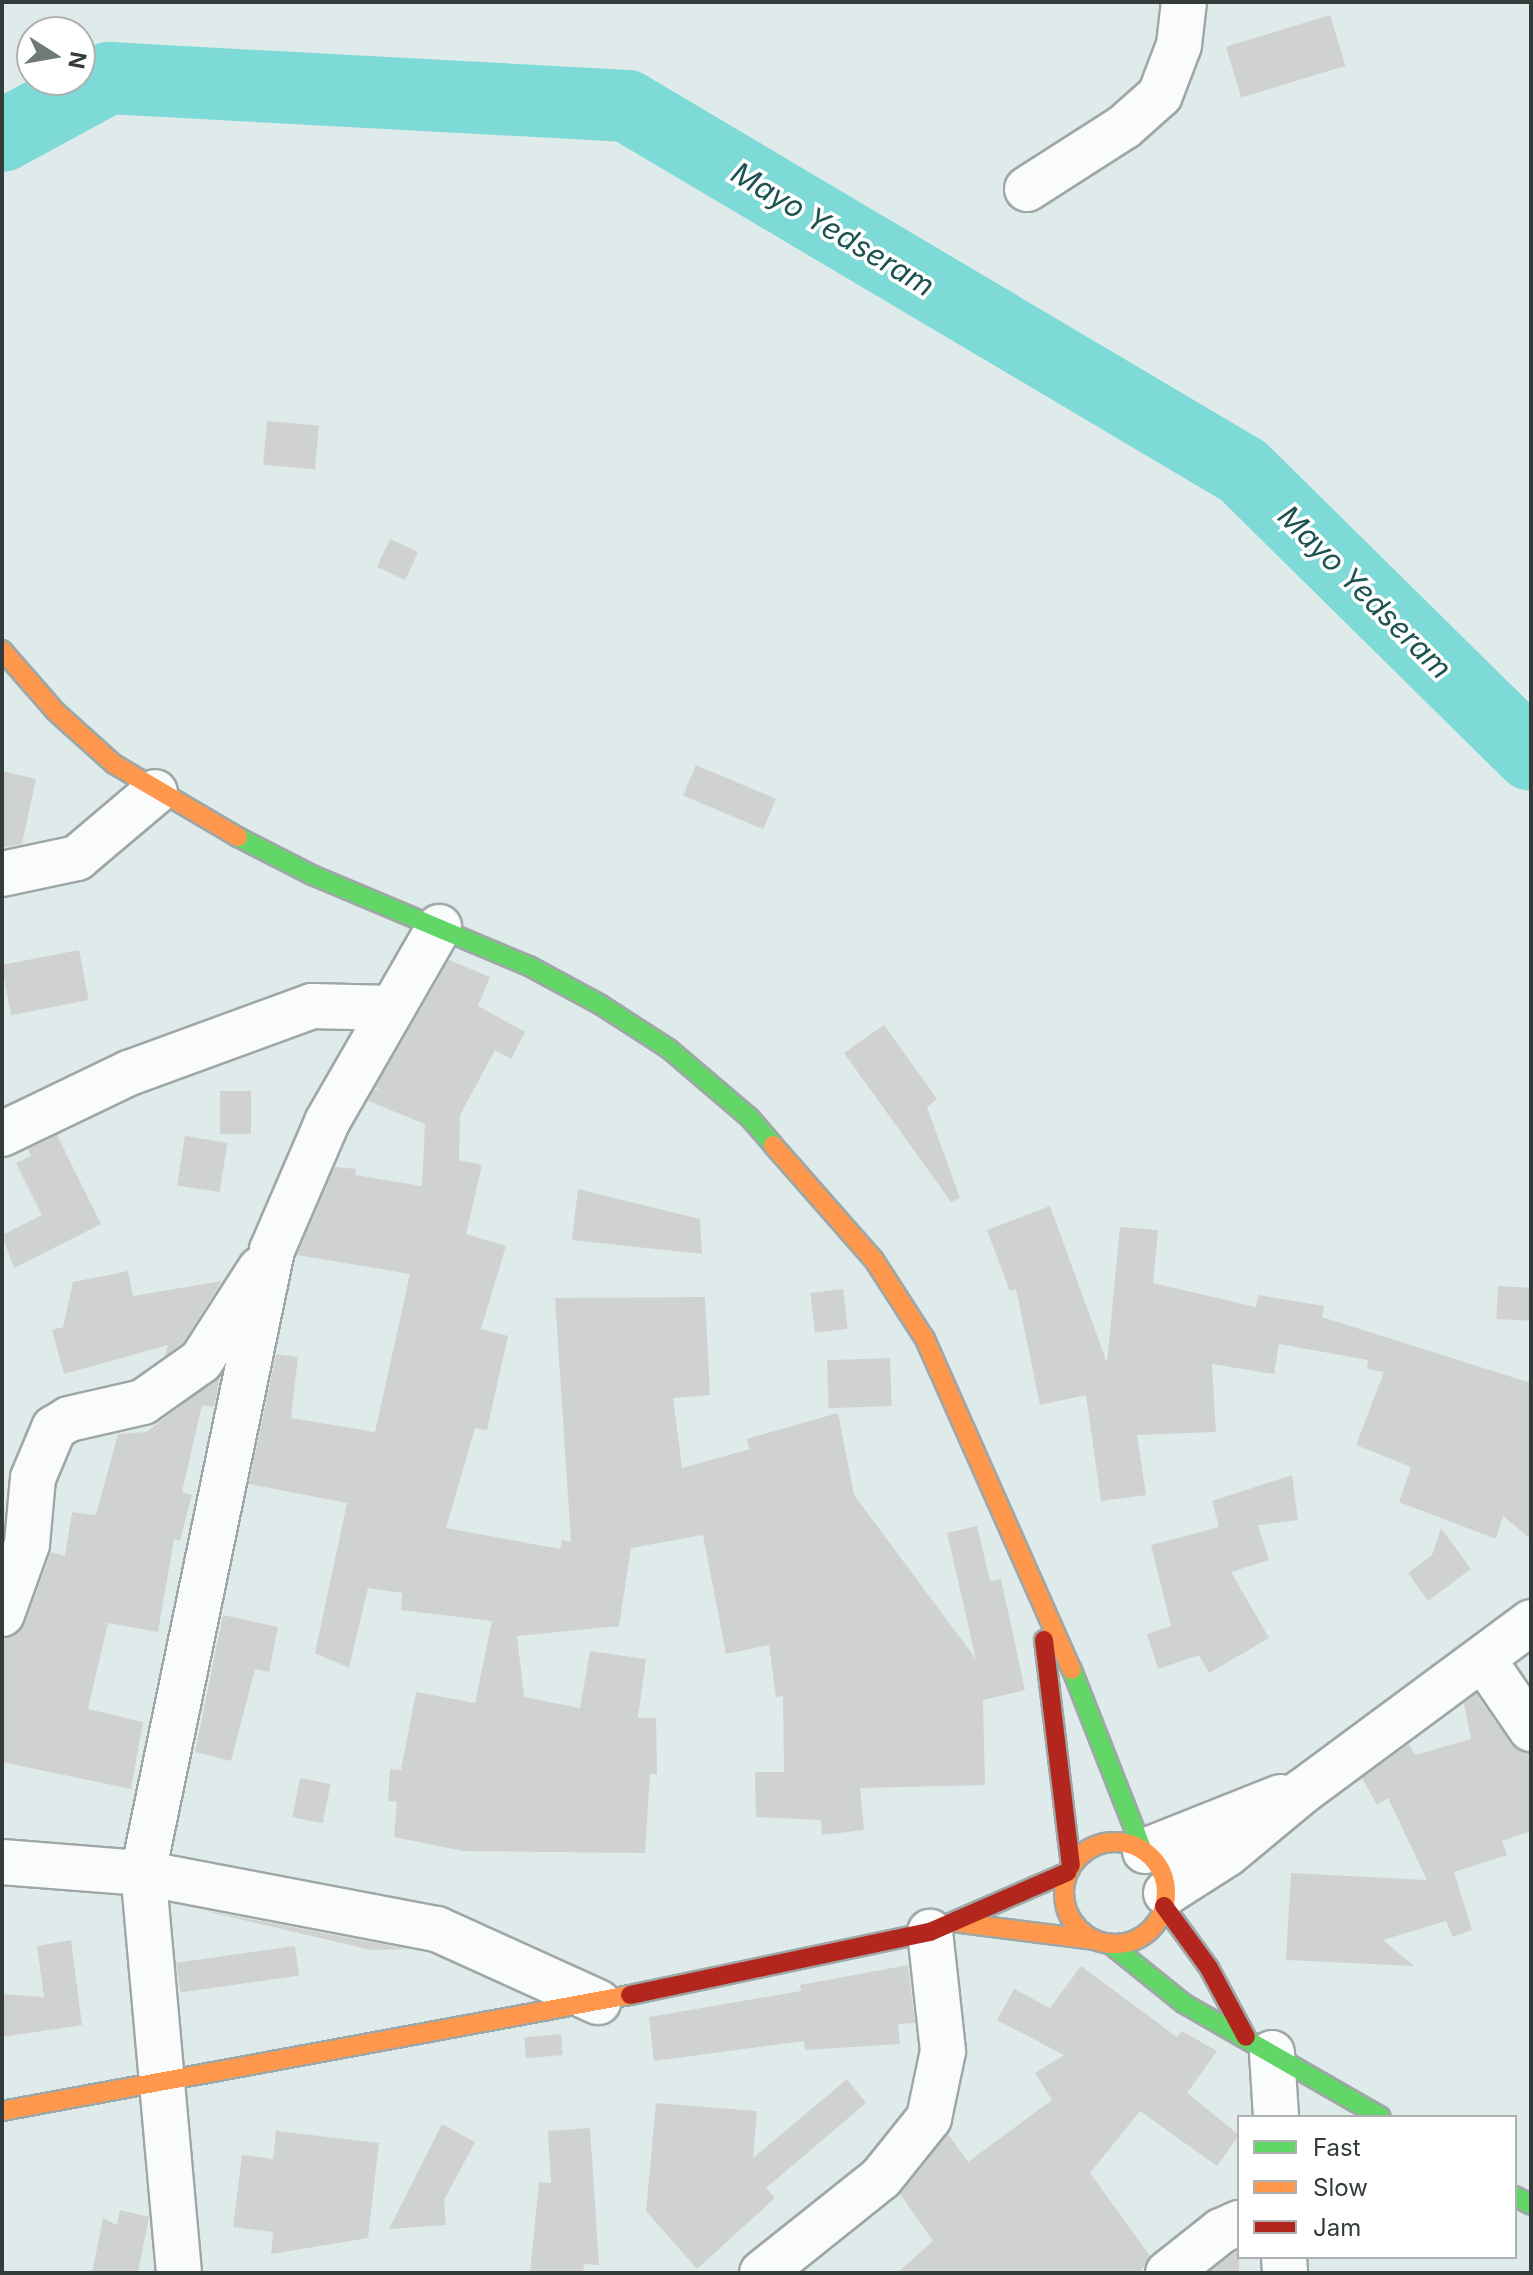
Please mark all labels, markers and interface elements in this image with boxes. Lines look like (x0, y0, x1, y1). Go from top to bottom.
north arrow (16, 16, 96, 96)
text: N (63, 49, 92, 71)
water label: Mayo Yedseram (725, 154, 941, 304)
water label: Mayo Yedseram (1271, 498, 1459, 686)
legend (1237, 2115, 1517, 2259)
text: Fast (1313, 2133, 1361, 2162)
text: Slow (1313, 2173, 1368, 2202)
text: Jam (1313, 2213, 1361, 2242)

